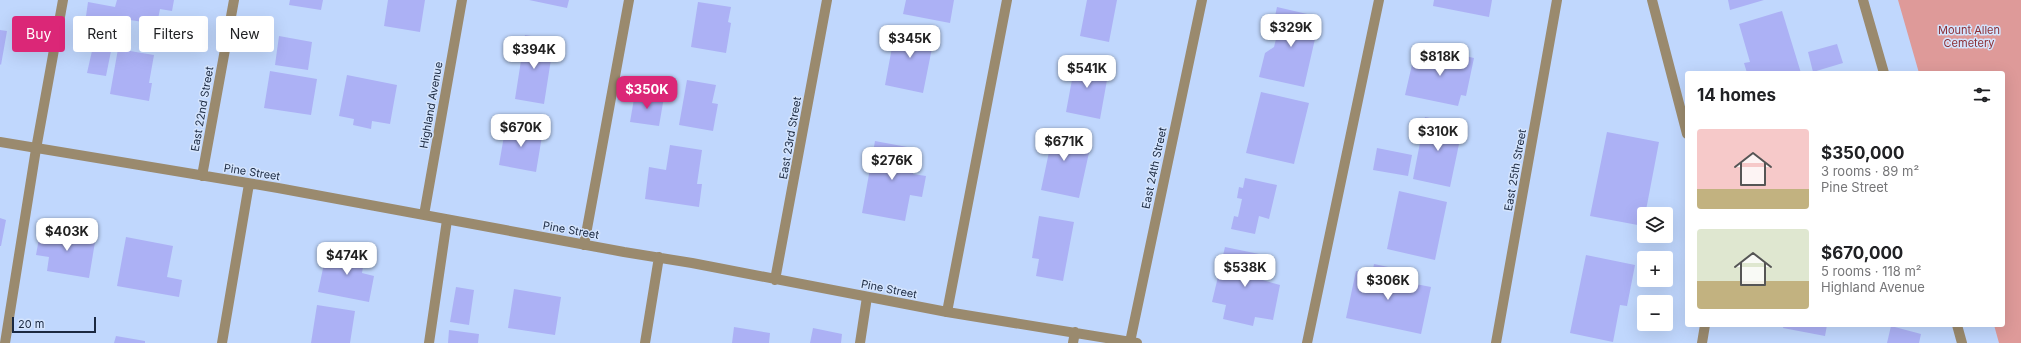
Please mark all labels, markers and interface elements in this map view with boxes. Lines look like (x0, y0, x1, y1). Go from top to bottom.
pin: $329K (1263, 14, 1319, 48)
chip: Buy (12, 16, 65, 52)
chip: Rent (73, 16, 131, 52)
chip: Filters (139, 16, 208, 52)
chip: New (216, 16, 274, 52)
text: $329K (1270, 19, 1312, 35)
park label: Mount Allen Cemetery (1938, 23, 2000, 50)
pin: $345K (882, 25, 938, 59)
text: $345K (888, 30, 932, 46)
pin: $394K (506, 36, 562, 70)
text: $394K (512, 41, 556, 57)
pin: $818K (1412, 43, 1468, 77)
text: $818K (1420, 48, 1460, 64)
pin: $541K (1059, 55, 1115, 89)
street label: Highland Avenue (416, 60, 446, 150)
text: $541K (1067, 60, 1107, 76)
street label: East 22nd Street (188, 65, 216, 153)
pin: $350K (619, 76, 675, 110)
text: $350K (625, 81, 669, 97)
icon: filters (1971, 84, 1993, 106)
text: 14 homes (1697, 85, 1776, 105)
street label: East 23rd Street (776, 95, 804, 180)
pin: $670K (493, 114, 549, 148)
pin: $310K (1410, 118, 1466, 152)
text: $670K (500, 119, 542, 135)
text: $310K (1418, 123, 1458, 139)
street label: East 24th Street (1139, 125, 1170, 210)
pin: $671K (1036, 128, 1092, 162)
street label: East 25th Street (1501, 128, 1529, 212)
text: $671K (1044, 133, 1084, 149)
text: $350,000 (1821, 143, 1905, 163)
icon: home (1729, 145, 1777, 193)
pin: $276K (864, 147, 920, 181)
text: $276K (871, 152, 913, 168)
street label: Pine Street (223, 161, 282, 183)
text: 3 rooms · 89 m² (1821, 163, 1919, 179)
text: Pine Street (1821, 179, 1888, 195)
map controls (1637, 207, 1673, 331)
button: layers (1637, 207, 1673, 243)
pin: $403K (39, 218, 95, 252)
street label: Pine Street (542, 218, 601, 242)
text: $403K (45, 223, 89, 239)
pin: $474K (319, 242, 375, 276)
text: $670,000 (1821, 243, 1903, 263)
icon: home (1729, 245, 1777, 293)
text: $474K (326, 247, 368, 263)
button: + (1637, 251, 1673, 287)
pin: $538K (1217, 254, 1273, 288)
text: $538K (1223, 259, 1267, 275)
text: 5 rooms · 118 m² (1821, 263, 1922, 279)
pin: $306K (1360, 267, 1416, 301)
text: $306K (1366, 272, 1410, 288)
street label: Pine Street (860, 277, 919, 301)
text: Highland Avenue (1821, 279, 1925, 295)
button: − (1637, 295, 1673, 331)
scale bar (12, 315, 96, 334)
text: 20 m (18, 317, 44, 331)

